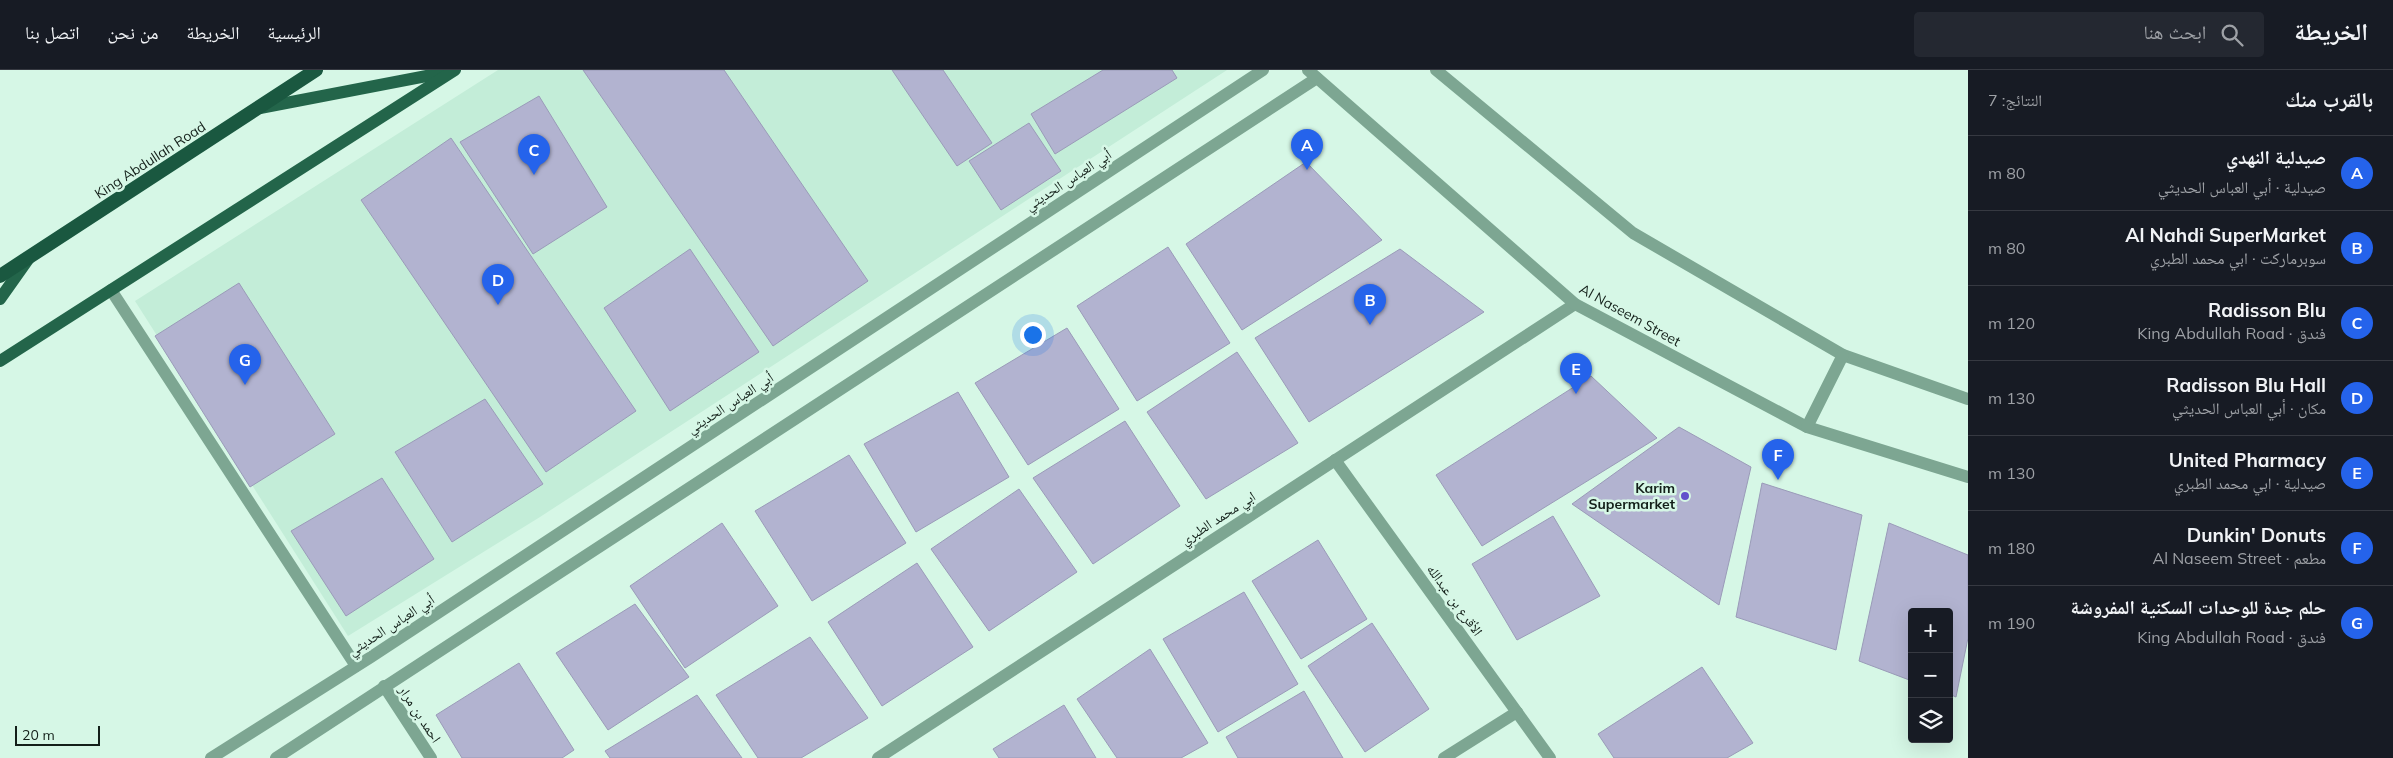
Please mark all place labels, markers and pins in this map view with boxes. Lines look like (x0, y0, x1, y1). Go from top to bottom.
pin: A (1291, 129, 1323, 170)
pin: C (518, 134, 550, 175)
pin: D (482, 264, 514, 305)
pin: B (1354, 284, 1386, 325)
pin: G (229, 344, 261, 385)
pin: E (1560, 353, 1592, 394)
pin: F (1762, 439, 1794, 480)
place label: Karim Supermarket (1588, 479, 1676, 513)
marker: Karim Supermarket (1679, 490, 1691, 502)

